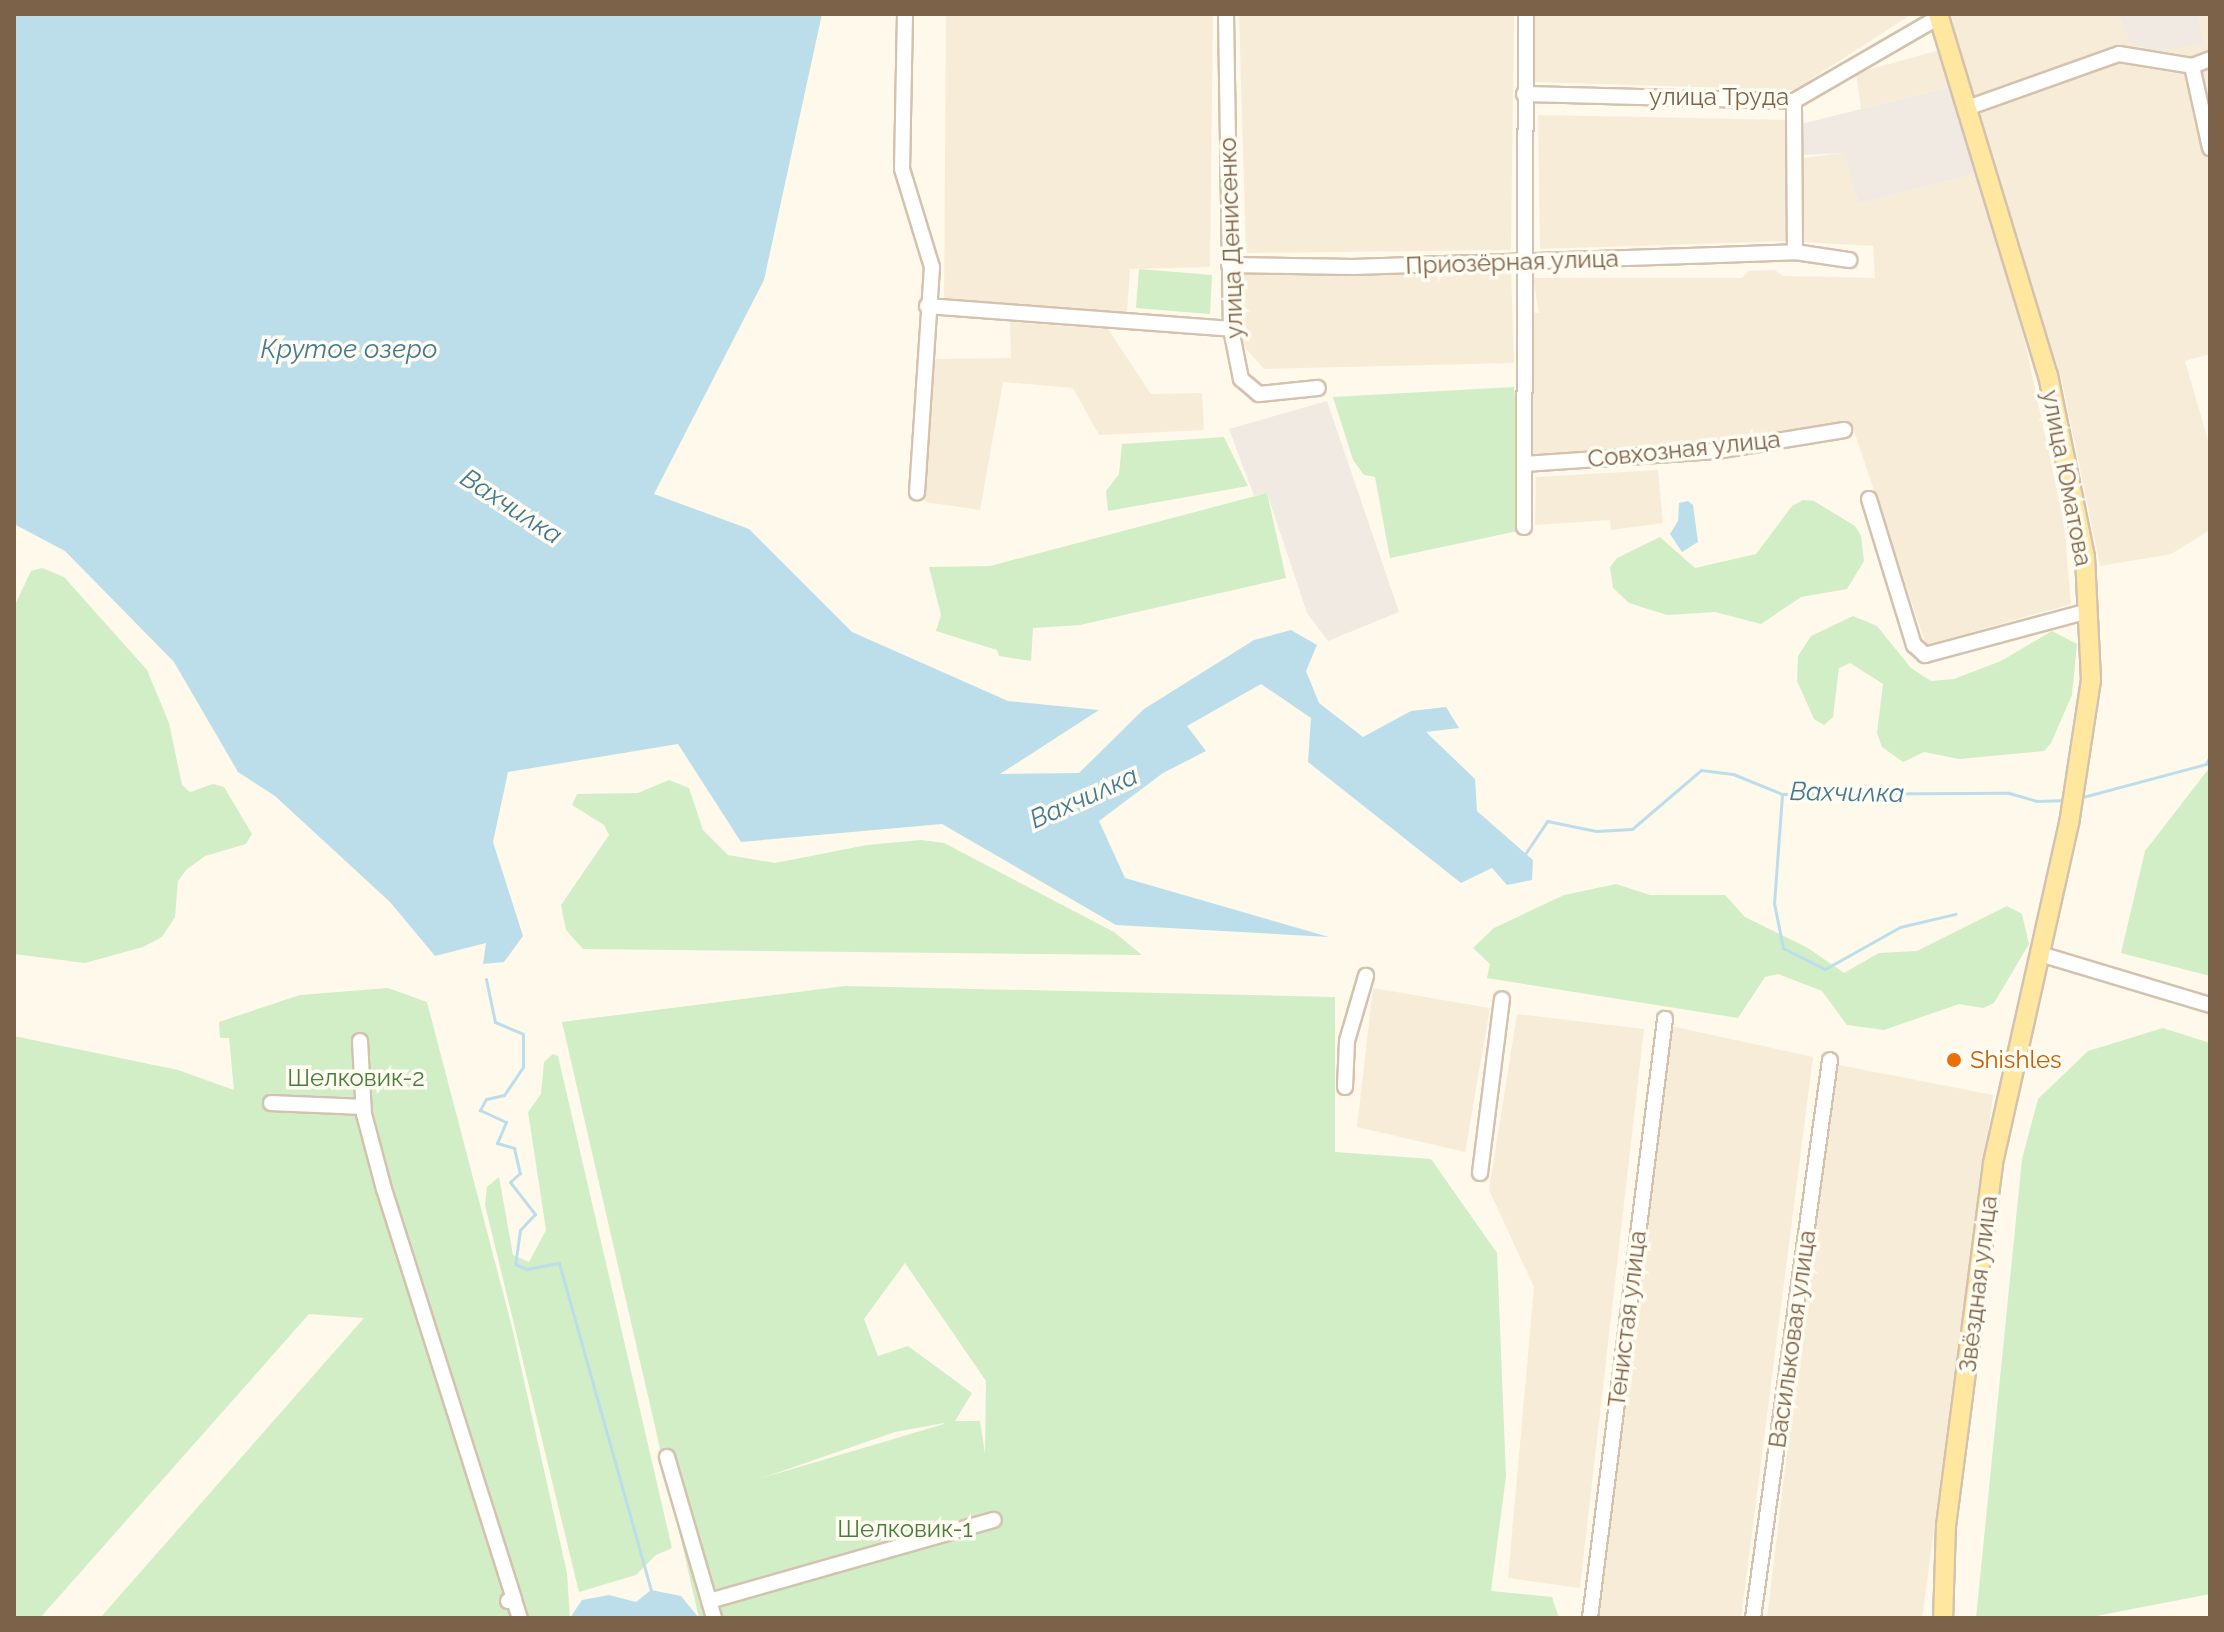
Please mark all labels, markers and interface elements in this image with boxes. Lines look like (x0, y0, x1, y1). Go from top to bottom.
street label: улица Труда (1649, 83, 1789, 111)
street label: улица Денисенко (1213, 137, 1249, 339)
street label: Приозёрная улица (1405, 244, 1619, 280)
water label: Крутое озеро (260, 334, 438, 366)
street label: улица Юматова (2036, 387, 2098, 569)
street label: Совхозная улица (1586, 425, 1782, 473)
water label: Вахчилка (454, 463, 568, 551)
water label: Вахчилка (1025, 760, 1143, 836)
water label: Вахчилка (1789, 776, 1905, 810)
place label: Shishles (1970, 1046, 2062, 1074)
marker: Shishles (1945, 1051, 1963, 1069)
park label: Шелковик-2 (287, 1064, 425, 1092)
street label: Звёздная улица (1953, 1194, 2003, 1374)
street label: Васильковая улица (1762, 1228, 1822, 1450)
street label: Тенистая улица (1602, 1229, 1652, 1409)
park label: Шелковик-1 (837, 1515, 973, 1543)

